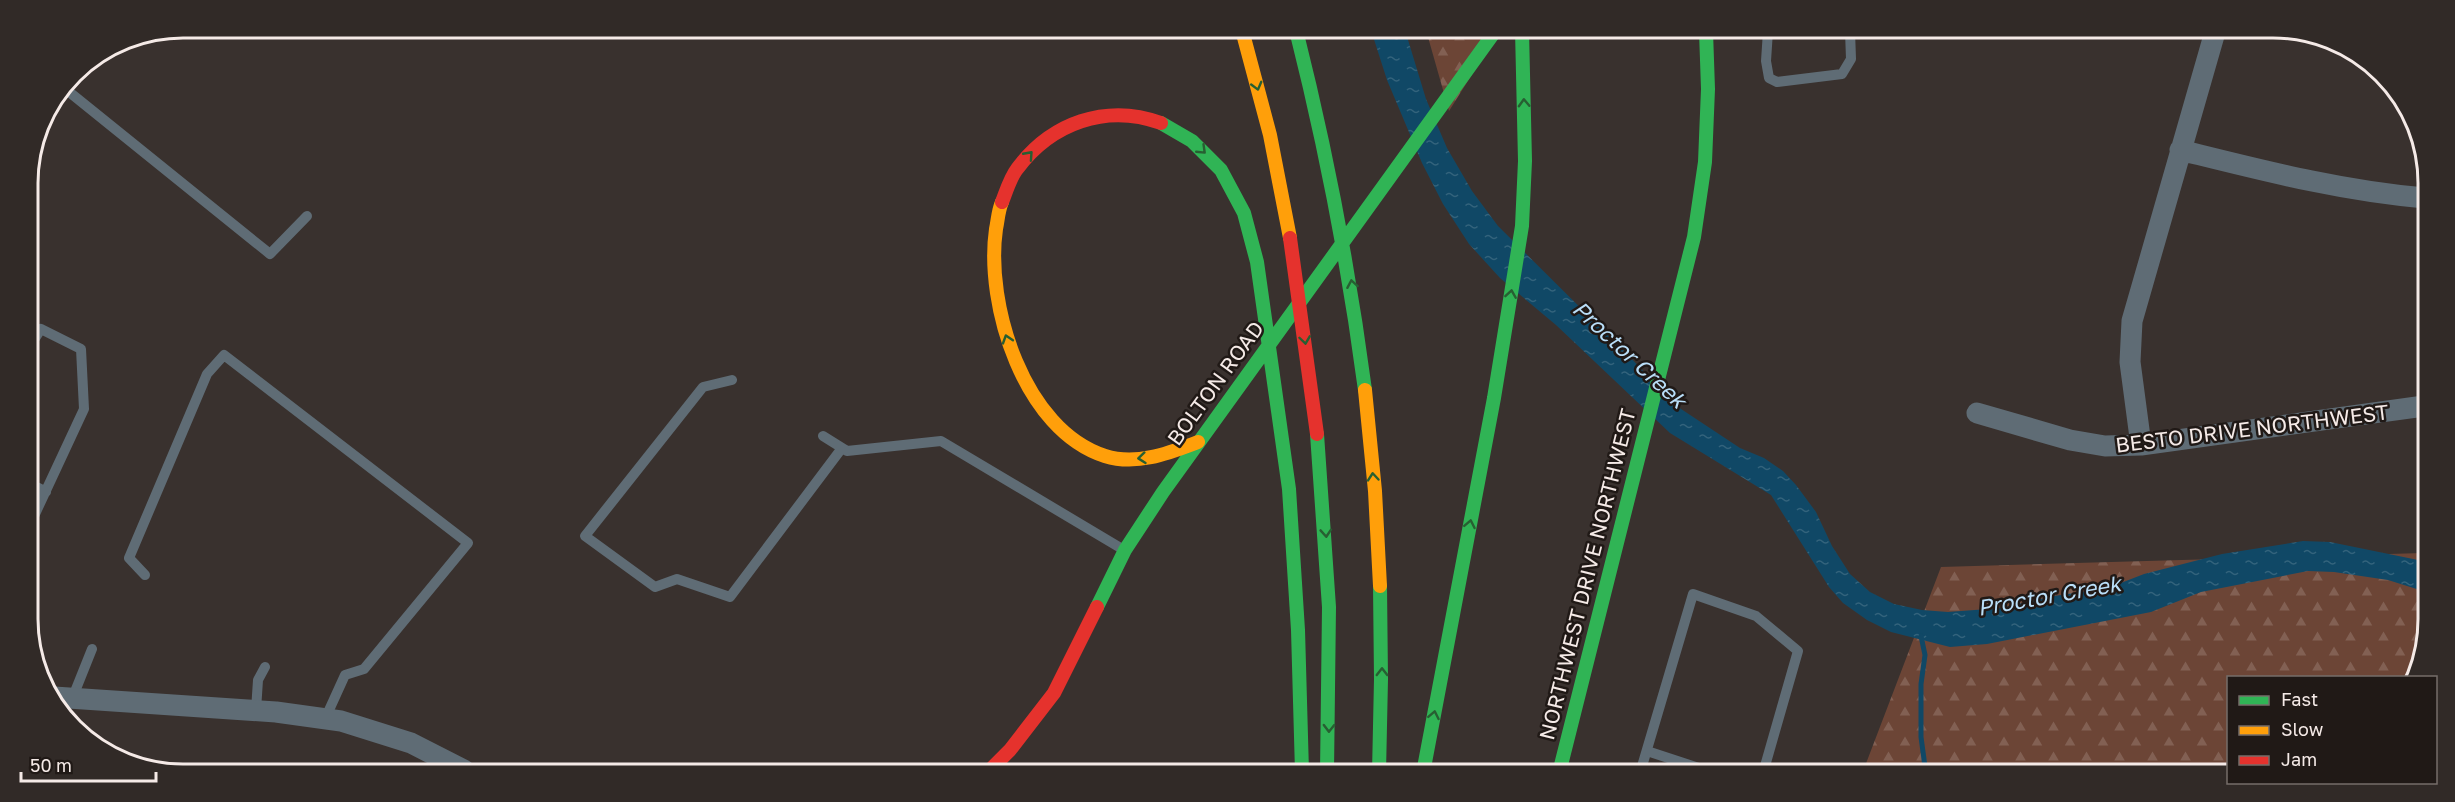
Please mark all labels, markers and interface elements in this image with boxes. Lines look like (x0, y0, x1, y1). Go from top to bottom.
one-way arrow (1250, 81, 1263, 91)
one-way arrow (1518, 98, 1530, 107)
one-way arrow (1195, 143, 1206, 154)
one-way arrow (1022, 151, 1033, 161)
one-way arrow (1346, 279, 1358, 288)
one-way arrow (1505, 289, 1517, 299)
water label: Proctor Creek (1568, 295, 1694, 415)
street label: BOLTON ROAD (1161, 316, 1269, 450)
one-way arrow (1002, 334, 1015, 345)
one-way arrow (1299, 335, 1311, 344)
street label: BESTO DRIVE NORTHWEST (2114, 398, 2390, 458)
street label: NORTHWEST DRIVE NORTHWEST (1533, 406, 1641, 742)
one-way arrow (1138, 451, 1147, 464)
one-way arrow (1367, 473, 1380, 482)
one-way arrow (1463, 519, 1476, 529)
one-way arrow (1319, 529, 1332, 538)
water label: Proctor Creek (1975, 569, 2125, 621)
one-way arrow (1376, 668, 1388, 677)
legend (2227, 676, 2437, 784)
text: Fast (2281, 688, 2318, 710)
one-way arrow (1427, 710, 1440, 720)
text: Slow (2281, 718, 2324, 740)
one-way arrow (1323, 724, 1335, 733)
scale bar (21, 745, 156, 783)
text: Jam (2281, 748, 2317, 770)
text: 50 m (30, 754, 72, 776)

